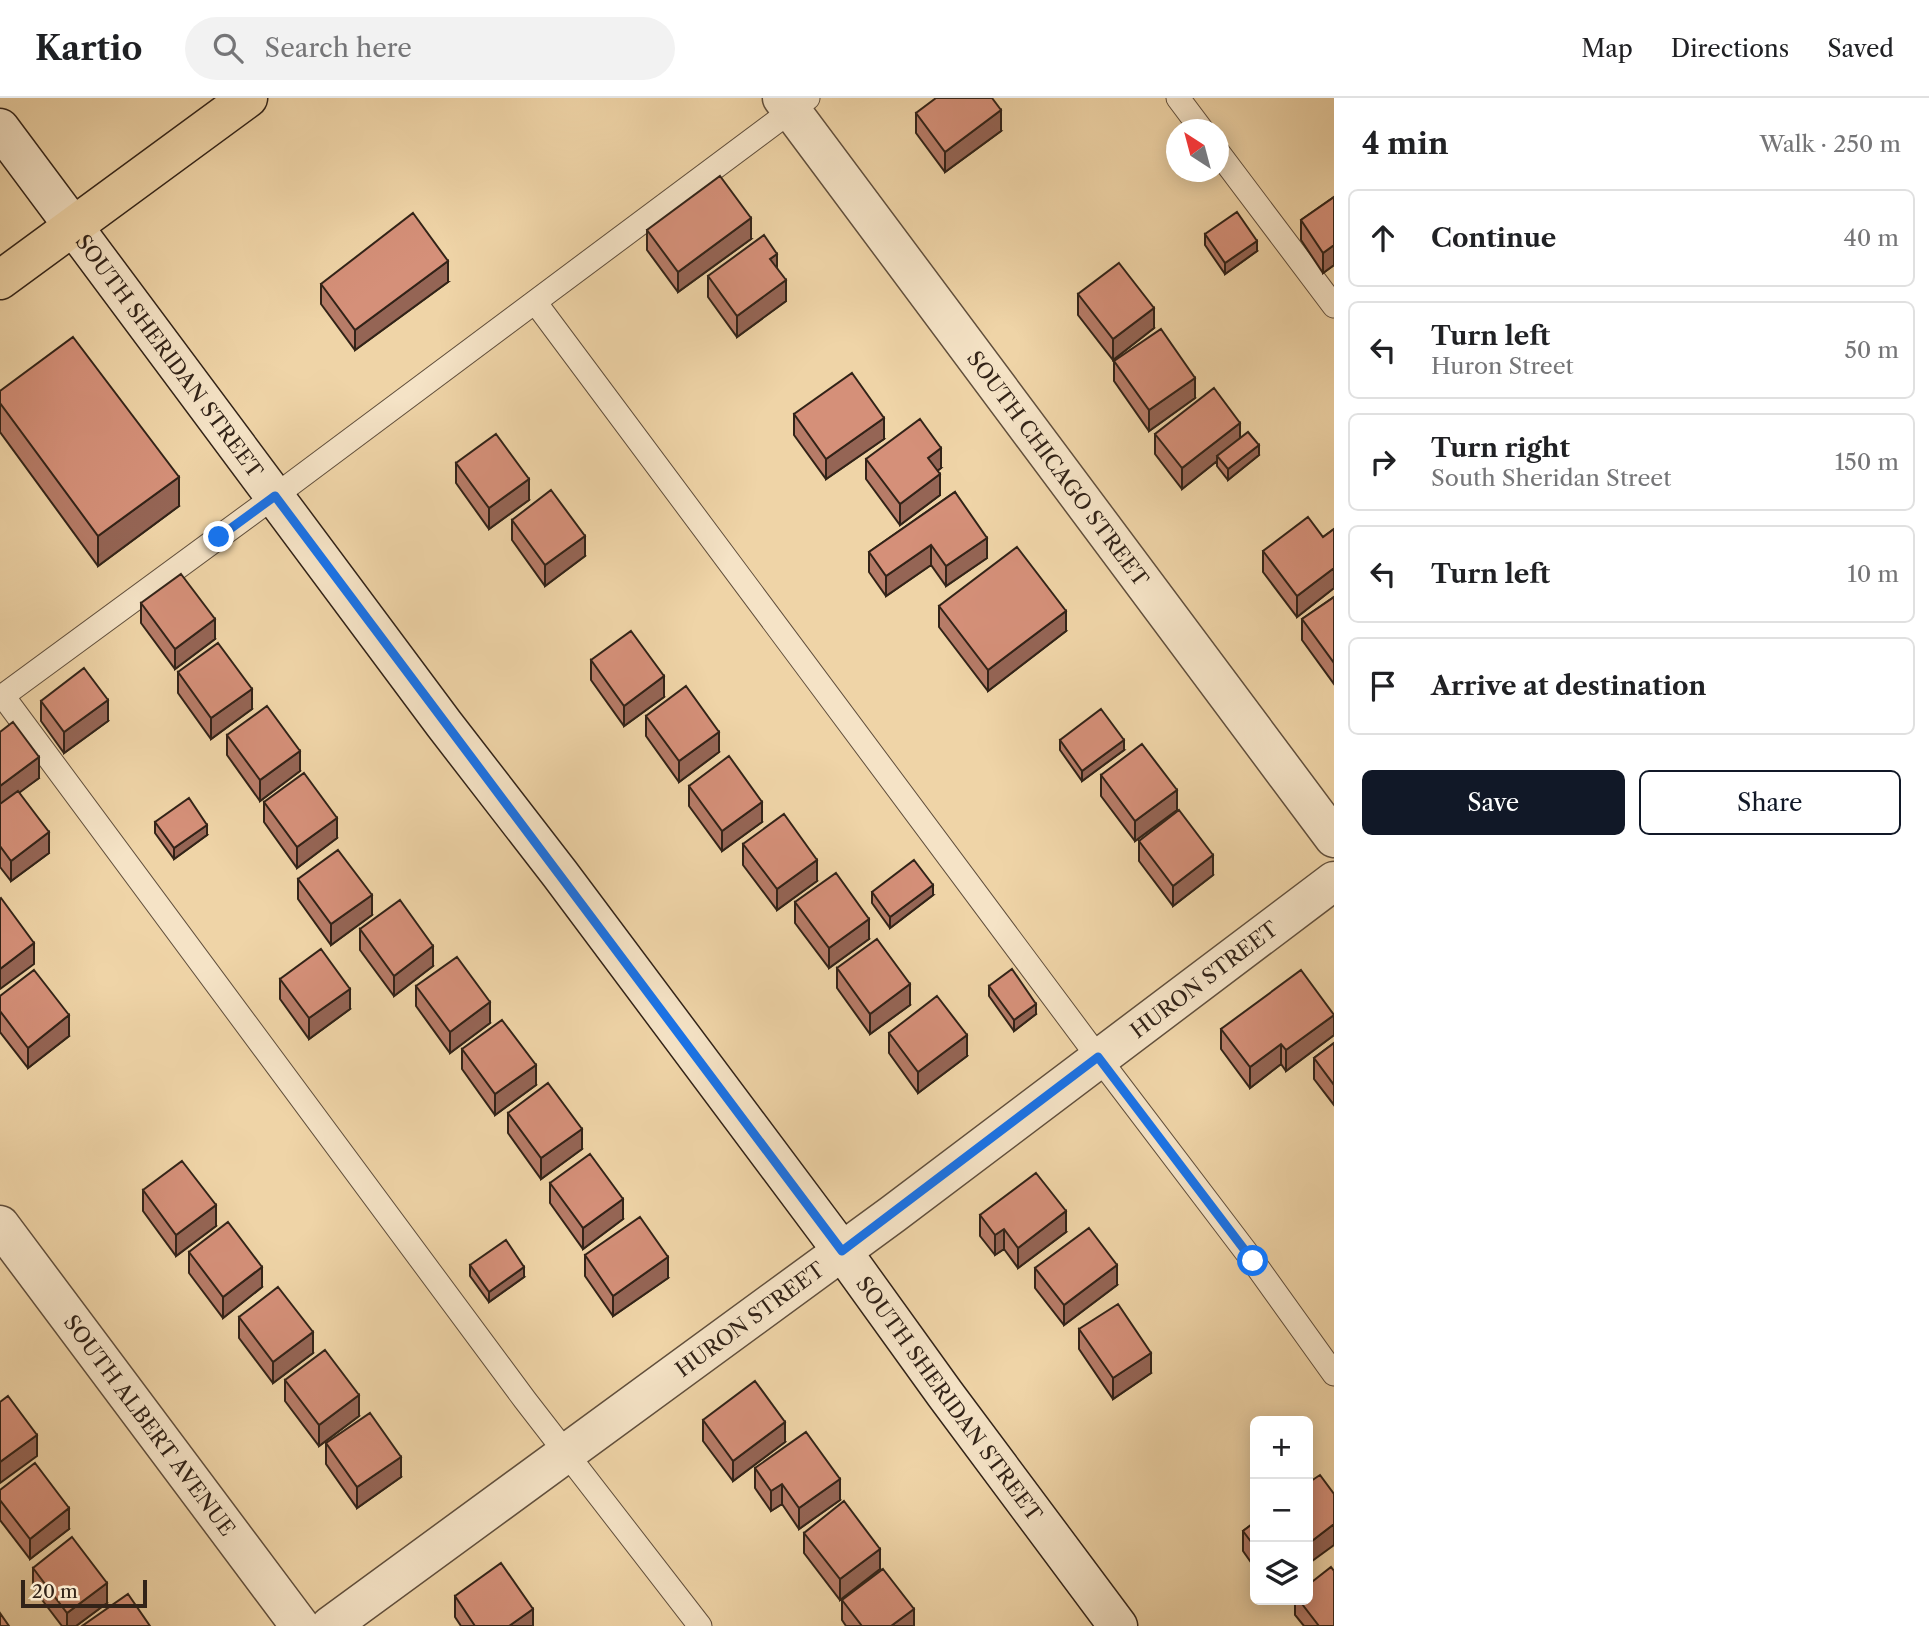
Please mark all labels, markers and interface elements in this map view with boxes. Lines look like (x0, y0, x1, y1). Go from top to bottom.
search box (185, 17, 675, 80)
text: Kartio (35, 28, 143, 69)
icon: search (209, 29, 247, 67)
text: Search here (265, 32, 412, 64)
text: Map (1581, 34, 1633, 63)
text: Directions (1671, 34, 1789, 63)
text: Saved (1827, 34, 1894, 63)
north arrow (1166, 119, 1229, 182)
text: 4 min (1362, 125, 1448, 162)
text: Walk · 250 m (1760, 130, 1901, 158)
icon: ahead (1364, 219, 1402, 257)
text: Continue (1431, 222, 1556, 254)
text: 40 m (1844, 224, 1899, 252)
street label: SOUTH SHERIDAN STREET (71, 229, 269, 483)
text: Turn left (1431, 320, 1550, 352)
icon: left (1364, 331, 1402, 369)
text: 50 m (1844, 336, 1899, 364)
street label: SOUTH CHICAGO STREET (962, 346, 1154, 591)
text: Huron Street (1431, 352, 1574, 380)
text: Turn right (1431, 432, 1570, 464)
icon: right (1364, 443, 1402, 481)
text: 150 m (1835, 448, 1899, 476)
text: South Sheridan Street (1431, 464, 1671, 492)
route end (203, 521, 234, 552)
icon: left (1364, 555, 1402, 593)
text: Turn left (1431, 558, 1550, 590)
text: 10 m (1847, 560, 1899, 588)
icon: arrive (1364, 667, 1402, 705)
text: Arrive at destination (1431, 670, 1706, 702)
button: Save (1362, 770, 1625, 835)
button: Share (1639, 770, 1901, 835)
street label: HURON STREET (1125, 916, 1282, 1043)
route start (1237, 1245, 1268, 1276)
street label: HURON STREET (670, 1256, 829, 1382)
street label: SOUTH SHERIDAN STREET (852, 1271, 1048, 1526)
street label: SOUTH ALBERT AVENUE (59, 1310, 240, 1541)
map controls (1250, 1416, 1313, 1605)
button: + (1250, 1416, 1313, 1479)
button: − (1250, 1479, 1313, 1542)
button: layers (1250, 1542, 1313, 1605)
scale bar (21, 1577, 147, 1609)
text: 20 m (32, 1580, 78, 1603)

